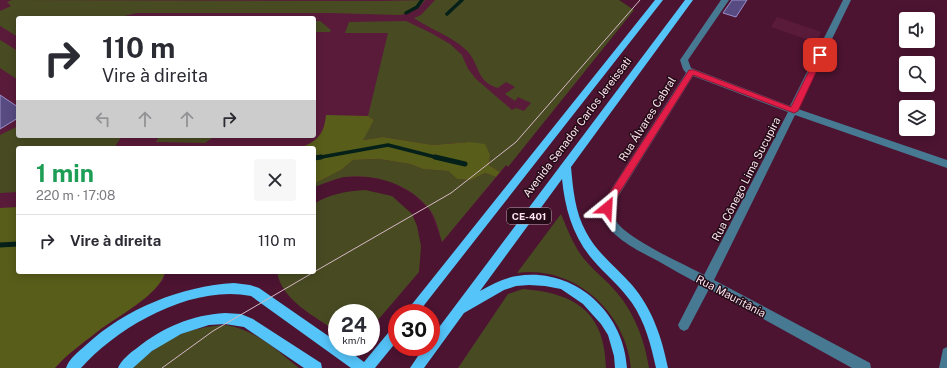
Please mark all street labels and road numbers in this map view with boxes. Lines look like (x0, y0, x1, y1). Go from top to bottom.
street label: Avenida Senador Carlos Jereissati (520, 55, 634, 199)
street label: Rua Álvares Cabral (615, 74, 678, 163)
street label: Rua Cônego Lima Sucupira (709, 115, 783, 243)
road number: CE-401 (507, 208, 551, 224)
street label: Rua Mauritânia (694, 273, 768, 319)

